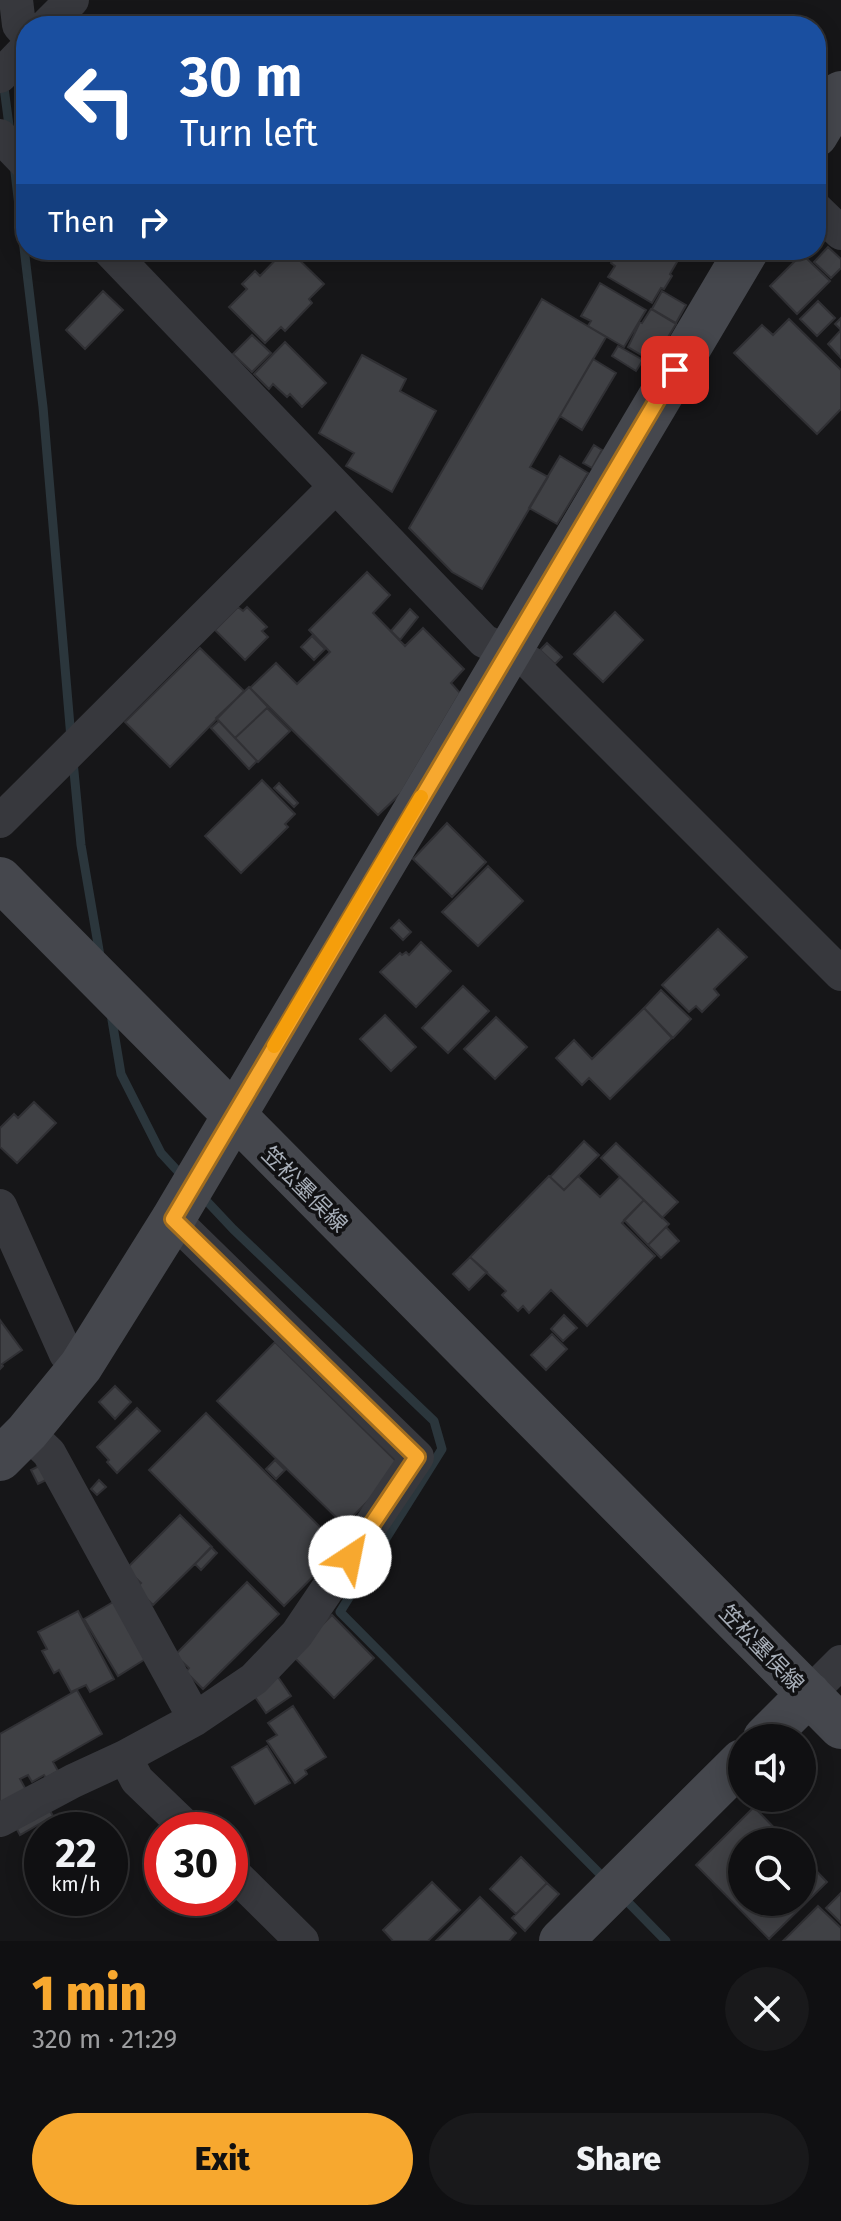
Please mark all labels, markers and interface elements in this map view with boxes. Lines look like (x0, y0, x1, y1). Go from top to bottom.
text: 30 m (180, 44, 302, 111)
icon: left (48, 48, 152, 152)
text: Turn left (180, 112, 318, 156)
icon: right (131, 200, 175, 244)
text: Then (48, 204, 115, 240)
pin (641, 336, 709, 404)
icon: arrive (653, 348, 697, 392)
street label: 笠松墨俣線 (256, 1141, 353, 1238)
position arrow (308, 1515, 392, 1599)
street label: 笠松墨俣線 (714, 1599, 810, 1697)
map controls (728, 1724, 816, 1916)
button: sound (728, 1724, 816, 1812)
speed limit sign: 30 (144, 1812, 248, 1916)
button: search (728, 1828, 816, 1916)
text: 22 (55, 1830, 97, 1878)
text: km/h (51, 1872, 101, 1896)
text: 1 min (32, 1965, 147, 2023)
button: close (725, 1967, 809, 2051)
text: 320 m · 21:29 (32, 2024, 177, 2055)
button: Exit (32, 2113, 413, 2205)
button: Share (429, 2113, 809, 2205)

